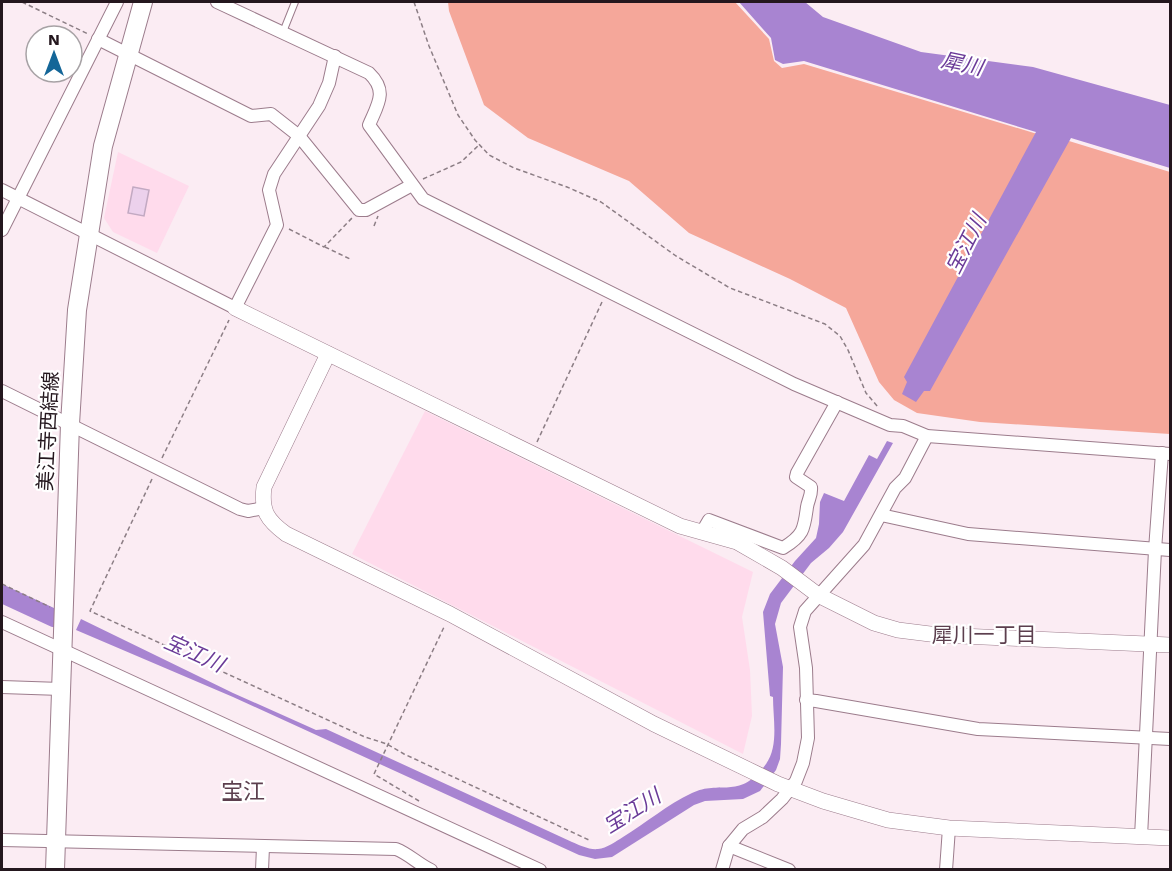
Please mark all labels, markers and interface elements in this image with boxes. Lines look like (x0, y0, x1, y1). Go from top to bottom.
north arrow (24, 24, 84, 84)
text: N (48, 30, 60, 49)
water label: 犀川 (939, 47, 987, 81)
water label: 宝江川 (940, 208, 992, 278)
street label: 美江寺西結線 (33, 370, 63, 492)
district label: 犀川一丁目 (932, 622, 1037, 647)
water label: 宝江川 (160, 628, 230, 678)
district label: 宝江 (221, 779, 265, 804)
water label: 宝江川 (598, 782, 667, 838)

